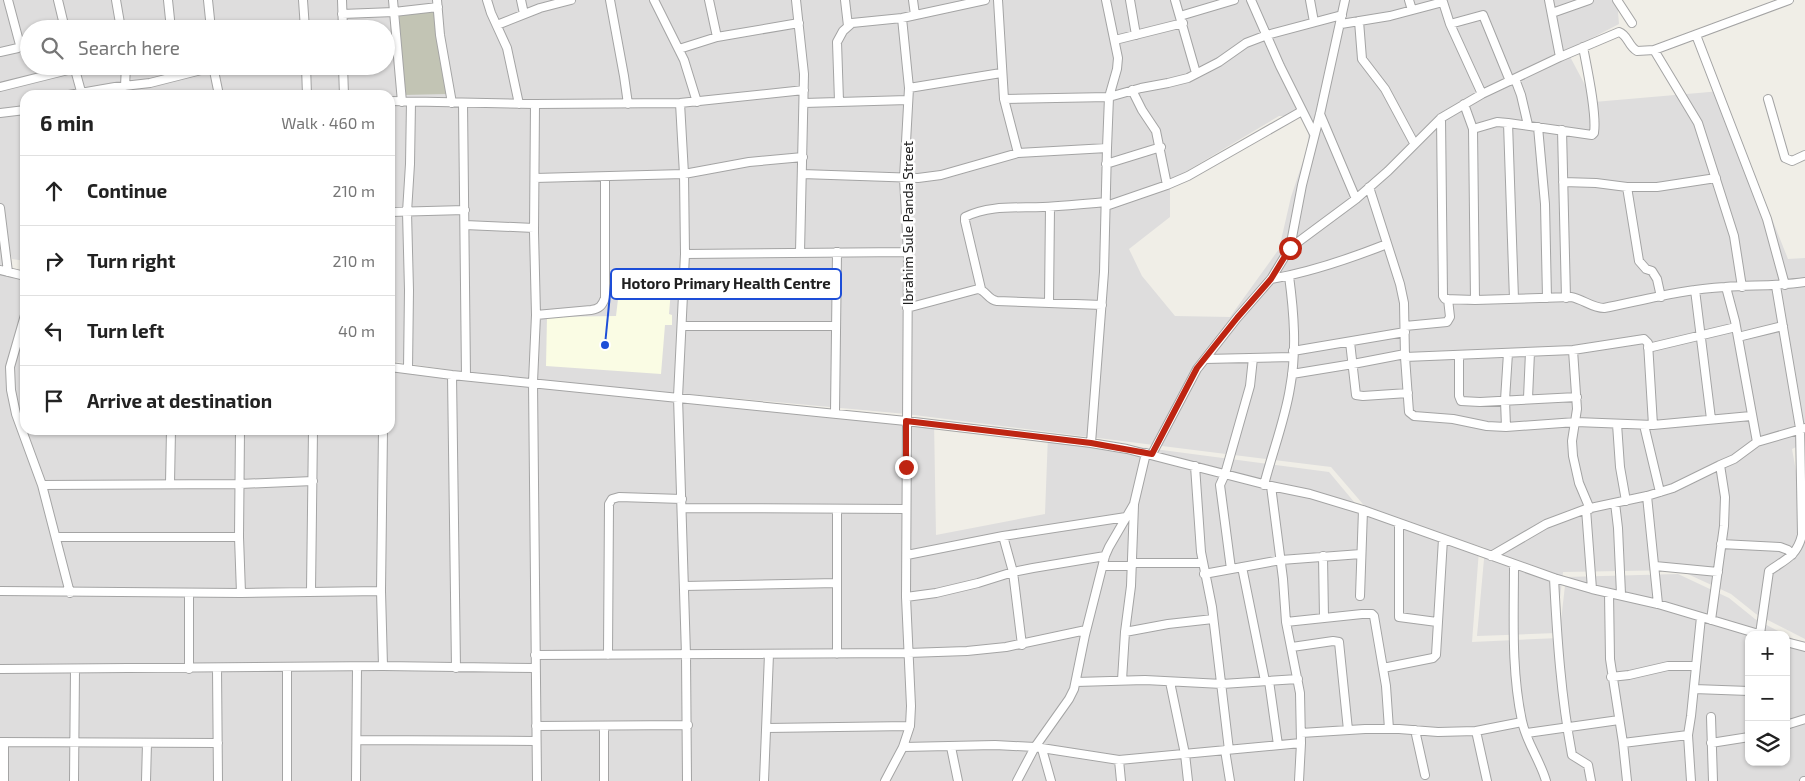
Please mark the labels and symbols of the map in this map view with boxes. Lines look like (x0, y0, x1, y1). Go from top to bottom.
street label: Ibrahim Sule Panda Street (899, 141, 916, 305)
route start (1279, 237, 1302, 260)
callout: Hotoro Primary Health Centre (611, 269, 841, 299)
text: Hotoro Primary Health Centre (621, 274, 831, 293)
route end (895, 456, 918, 479)

